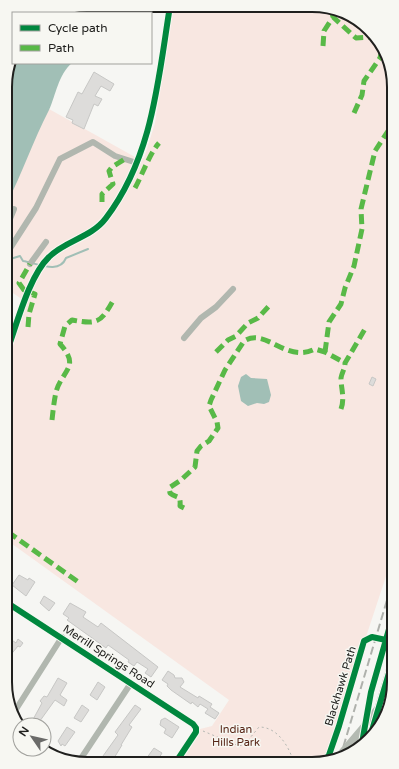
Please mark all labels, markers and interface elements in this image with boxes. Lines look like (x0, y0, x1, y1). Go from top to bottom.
legend (12, 12, 152, 64)
text: Cycle path (48, 21, 107, 35)
text: Path (48, 41, 74, 55)
street label: Merrill Springs Road (61, 622, 157, 691)
street label: Blackhawk Path (322, 645, 359, 728)
north arrow (12, 717, 52, 757)
park label: Indian Hills Park (212, 723, 260, 749)
text: N (16, 724, 32, 739)

